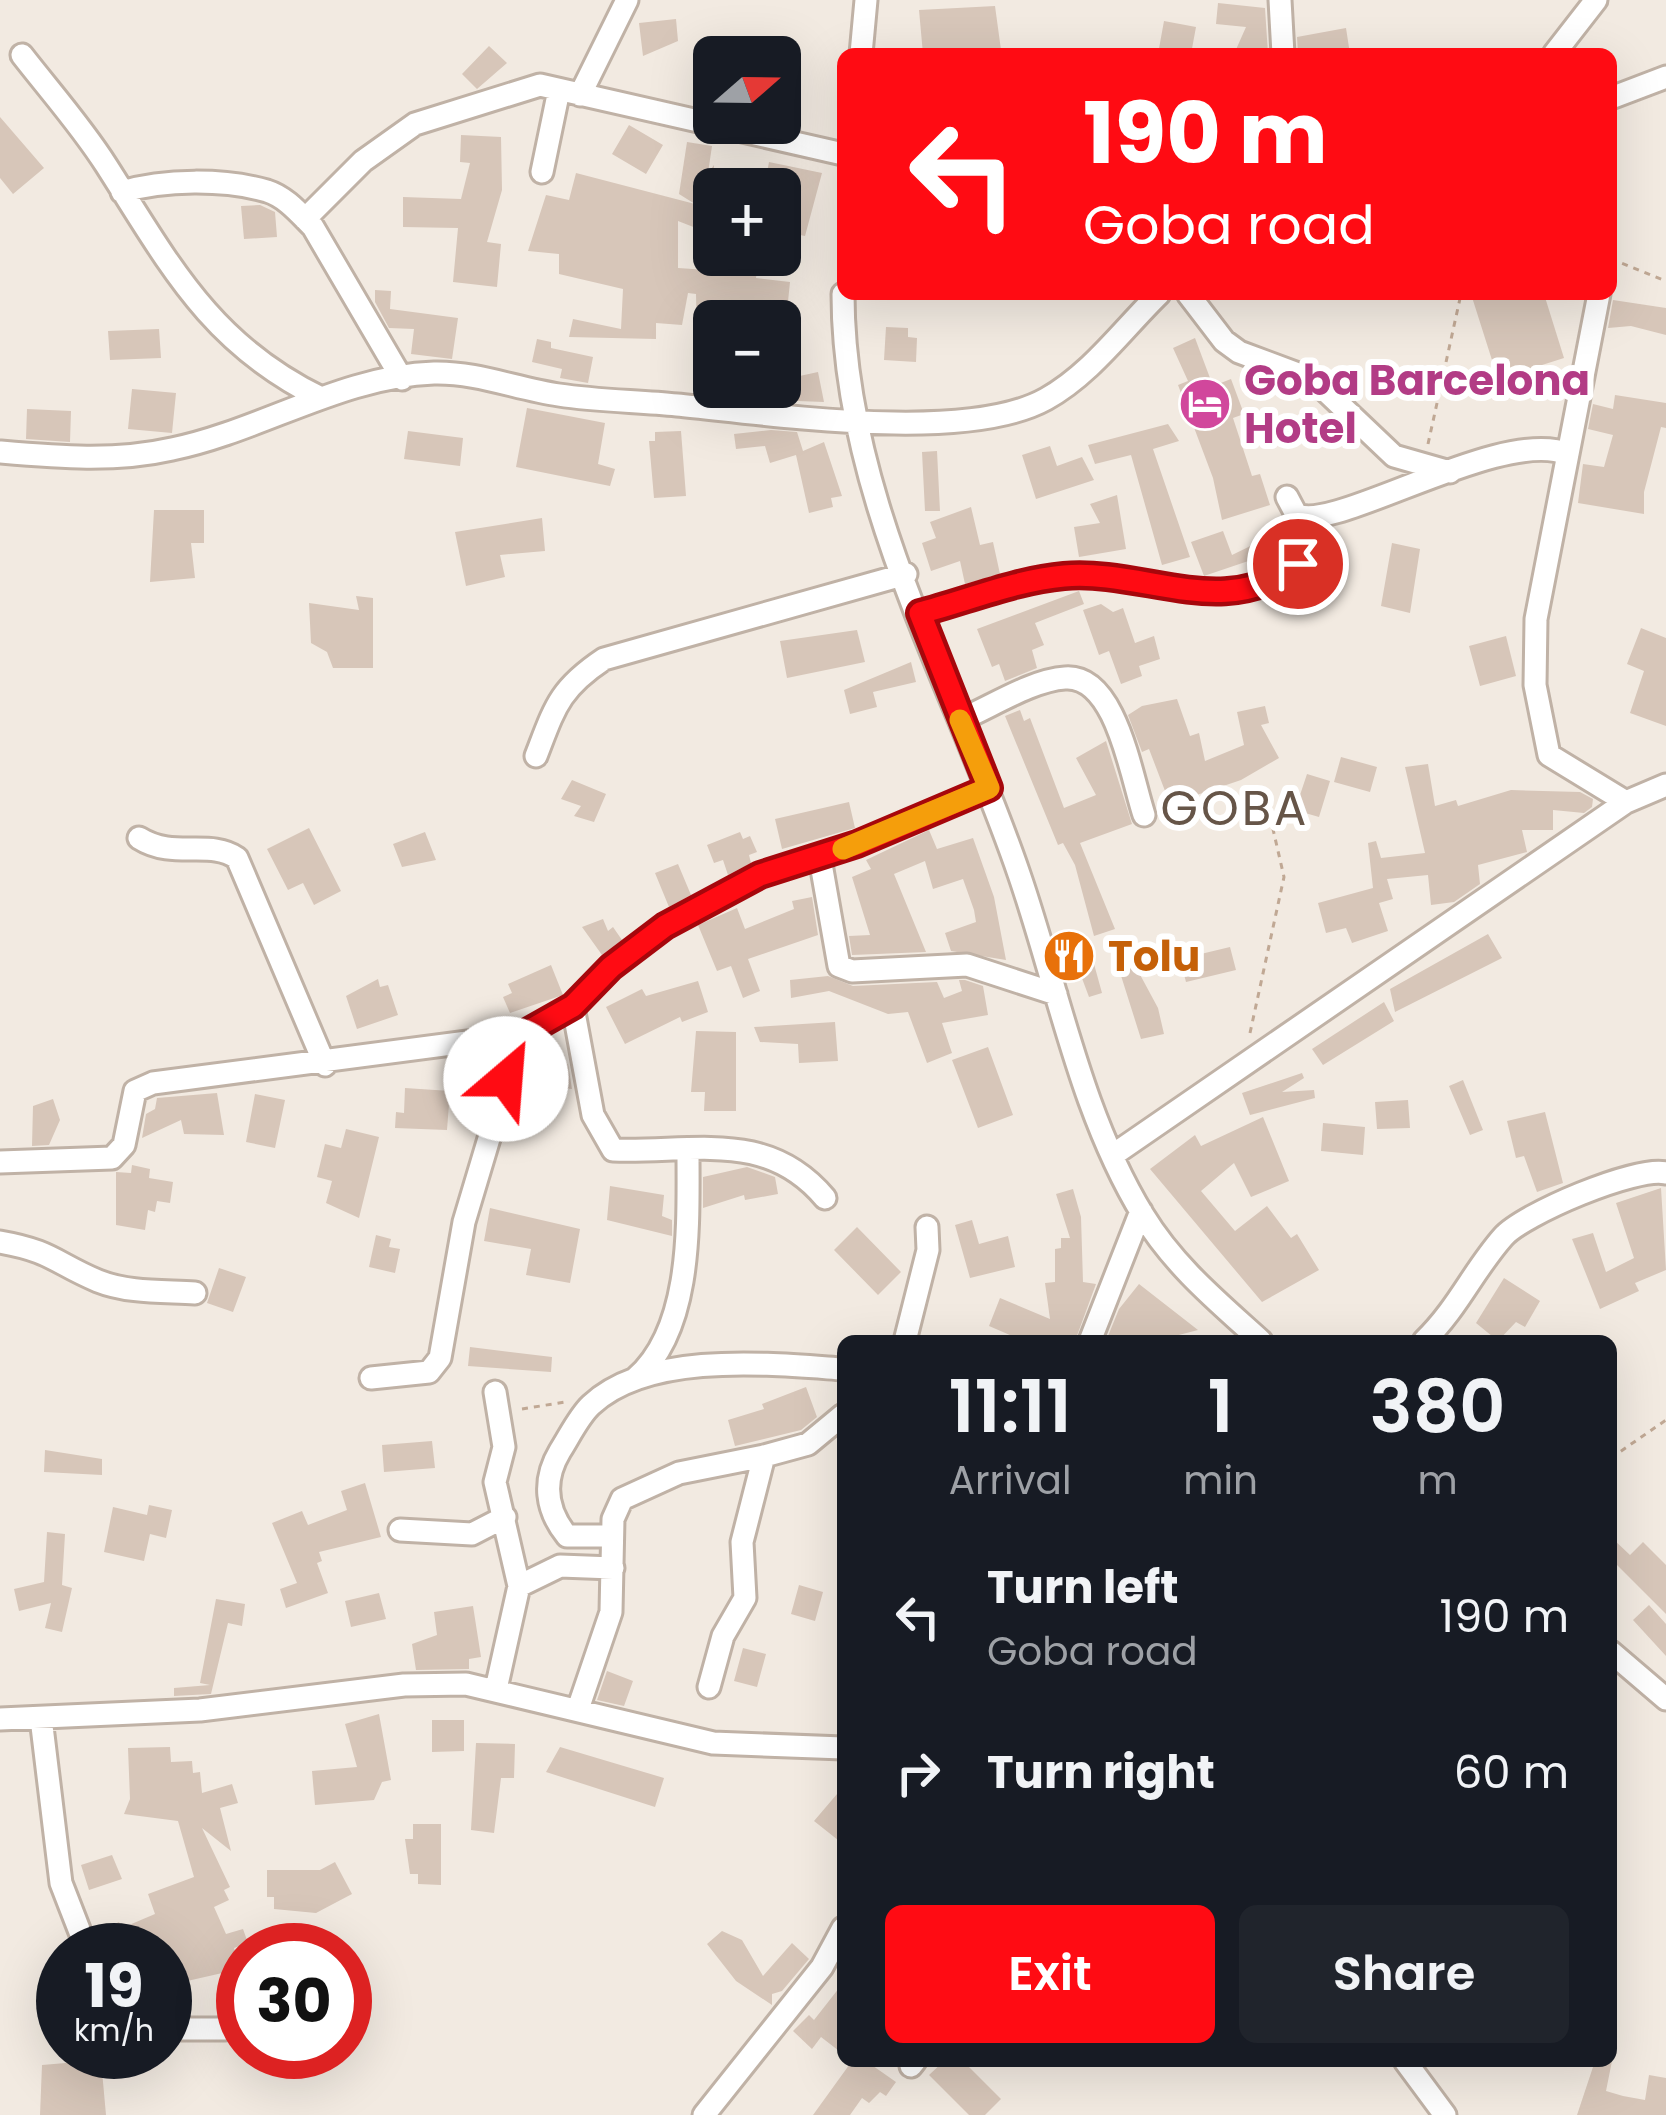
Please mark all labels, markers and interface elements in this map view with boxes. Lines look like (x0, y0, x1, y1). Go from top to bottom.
north arrow (693, 36, 801, 144)
map controls (693, 36, 801, 408)
text: 190 m (1083, 75, 1328, 192)
icon: left (885, 96, 1041, 252)
button: + (693, 168, 801, 276)
text: Goba road (1083, 187, 1375, 263)
button: − (693, 300, 801, 408)
place label: Goba Barcelona Hotel (1244, 351, 1590, 458)
hotel icon: Goba Barcelona Hotel (1177, 376, 1233, 432)
pin (1247, 513, 1349, 615)
icon: arrive (1265, 531, 1331, 597)
district label: GOBA (1161, 775, 1309, 842)
place label: Tolu (1108, 927, 1200, 986)
restaurant icon: Tolu (1041, 928, 1097, 984)
position arrow (443, 1016, 569, 1142)
text: 11:11 (949, 1356, 1072, 1457)
text: 1 (1208, 1356, 1234, 1457)
text: 380 (1370, 1356, 1505, 1457)
text: Arrival (949, 1453, 1072, 1508)
text: min (1183, 1453, 1258, 1508)
text: m (1417, 1453, 1458, 1508)
text: Turn left (987, 1556, 1179, 1619)
icon: left (885, 1584, 951, 1650)
text: 190 m (1440, 1585, 1569, 1648)
text: Goba road (987, 1624, 1198, 1679)
icon: right (885, 1740, 951, 1806)
text: Turn right (987, 1741, 1215, 1804)
text: 60 m (1454, 1741, 1569, 1804)
button: Exit (885, 1905, 1215, 2043)
button: Share (1239, 1905, 1569, 2043)
speed limit sign: 30 (216, 1923, 372, 2079)
text: 19 (84, 1944, 144, 2028)
text: km/h (74, 2009, 154, 2052)

